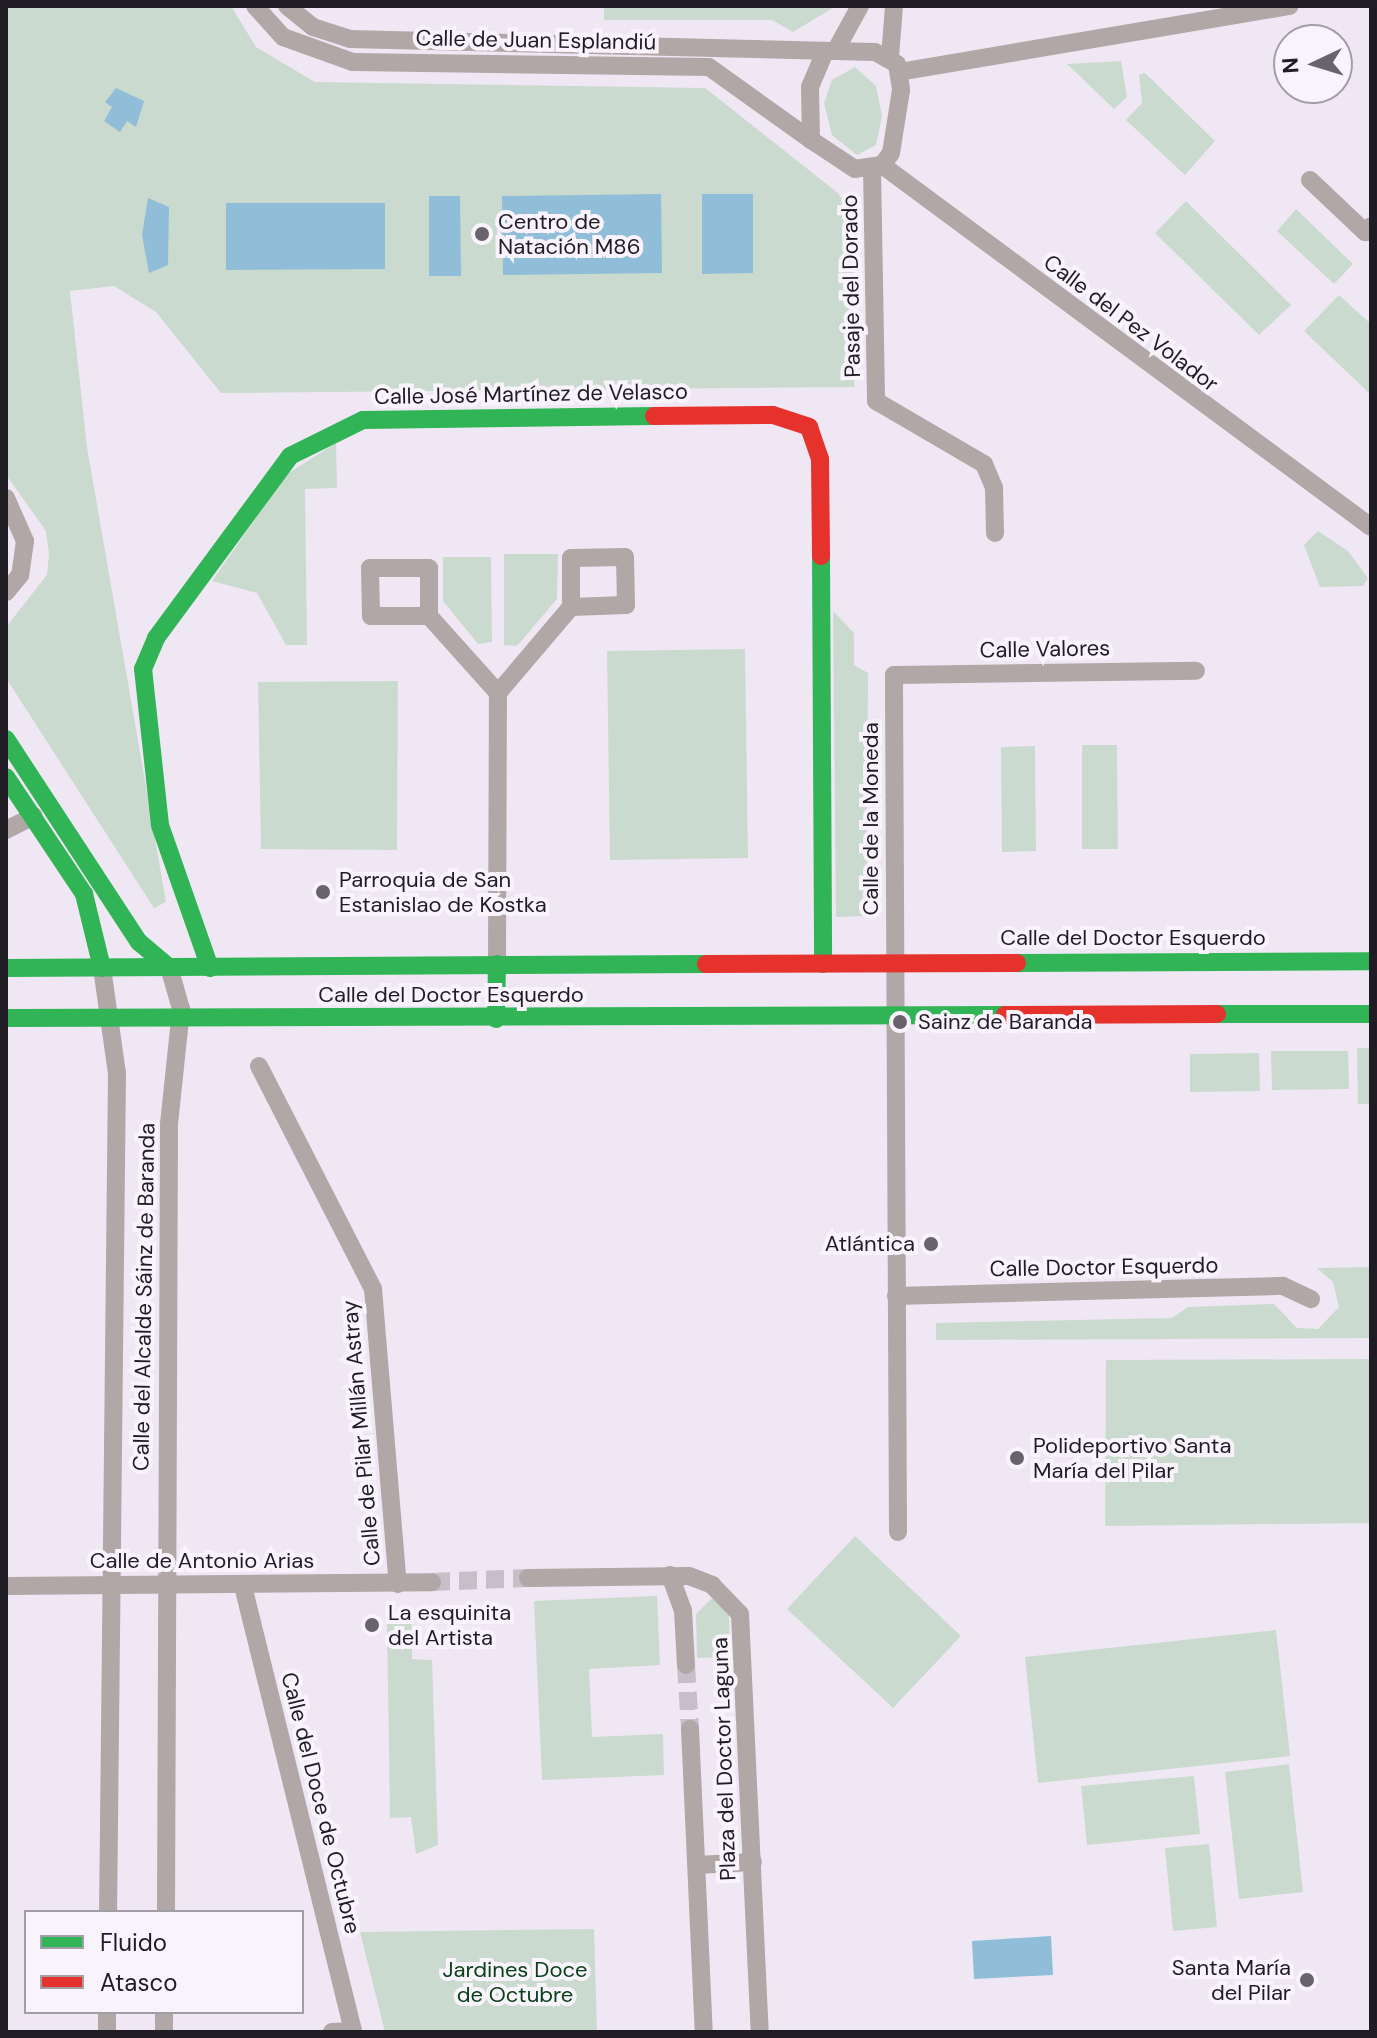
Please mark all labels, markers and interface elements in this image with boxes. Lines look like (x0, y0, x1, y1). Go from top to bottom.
north arrow (1273, 24, 1353, 104)
street label: Calle de Juan Esplandiú (416, 25, 656, 55)
text: N (1276, 57, 1306, 75)
street label: Pasaje del Dorado (836, 194, 866, 378)
place label: Centro de Natación M86 (498, 208, 641, 260)
marker: Centro de Natación M86 (473, 225, 491, 243)
street label: Calle del Pez Volador (1039, 249, 1223, 397)
street label: Calle José Martínez de Velasco (374, 378, 688, 410)
street label: Calle Valores (979, 635, 1111, 663)
street label: Calle de la Moneda (858, 722, 884, 916)
place label: Parroquia de San Estanislao de Kostka (339, 866, 547, 918)
marker: Parroquia de San Estanislao de Kostka (314, 883, 332, 901)
street label: Calle del Doctor Esquerdo (1000, 925, 1266, 951)
street label: Calle del Doctor Esquerdo (318, 982, 584, 1008)
place label: Sainz de Baranda (918, 1009, 1092, 1035)
marker: Sainz de Baranda (889, 1011, 911, 1033)
street label: Calle del Alcalde Sáinz de Baranda (128, 1123, 160, 1471)
place label: Atlántica (825, 1231, 915, 1257)
marker: Atlántica (922, 1235, 940, 1253)
street label: Calle Doctor Esquerdo (989, 1252, 1219, 1282)
street label: Calle de Pilar Millán Astray (336, 1299, 386, 1567)
place label: Polideportivo Santa María del Pilar (1033, 1432, 1231, 1484)
marker: Polideportivo Santa María del Pilar (1008, 1449, 1026, 1467)
street label: Calle de Antonio Arias (90, 1548, 314, 1574)
place label: La esquinita del Artista (388, 1599, 511, 1650)
marker: La esquinita del Artista (363, 1616, 381, 1634)
street label: Plaza del Doctor Laguna (707, 1637, 741, 1881)
street label: Calle del Doce de Octubre (276, 1669, 366, 1937)
legend (24, 1910, 304, 2014)
text: Fluido (100, 1927, 167, 1958)
place label: Santa María del Pilar (1172, 1954, 1291, 2006)
park label: Jardines Doce de Octubre (442, 1956, 588, 2008)
text: Atasco (100, 1967, 177, 1998)
marker: Santa María del Pilar (1298, 1971, 1316, 1989)

